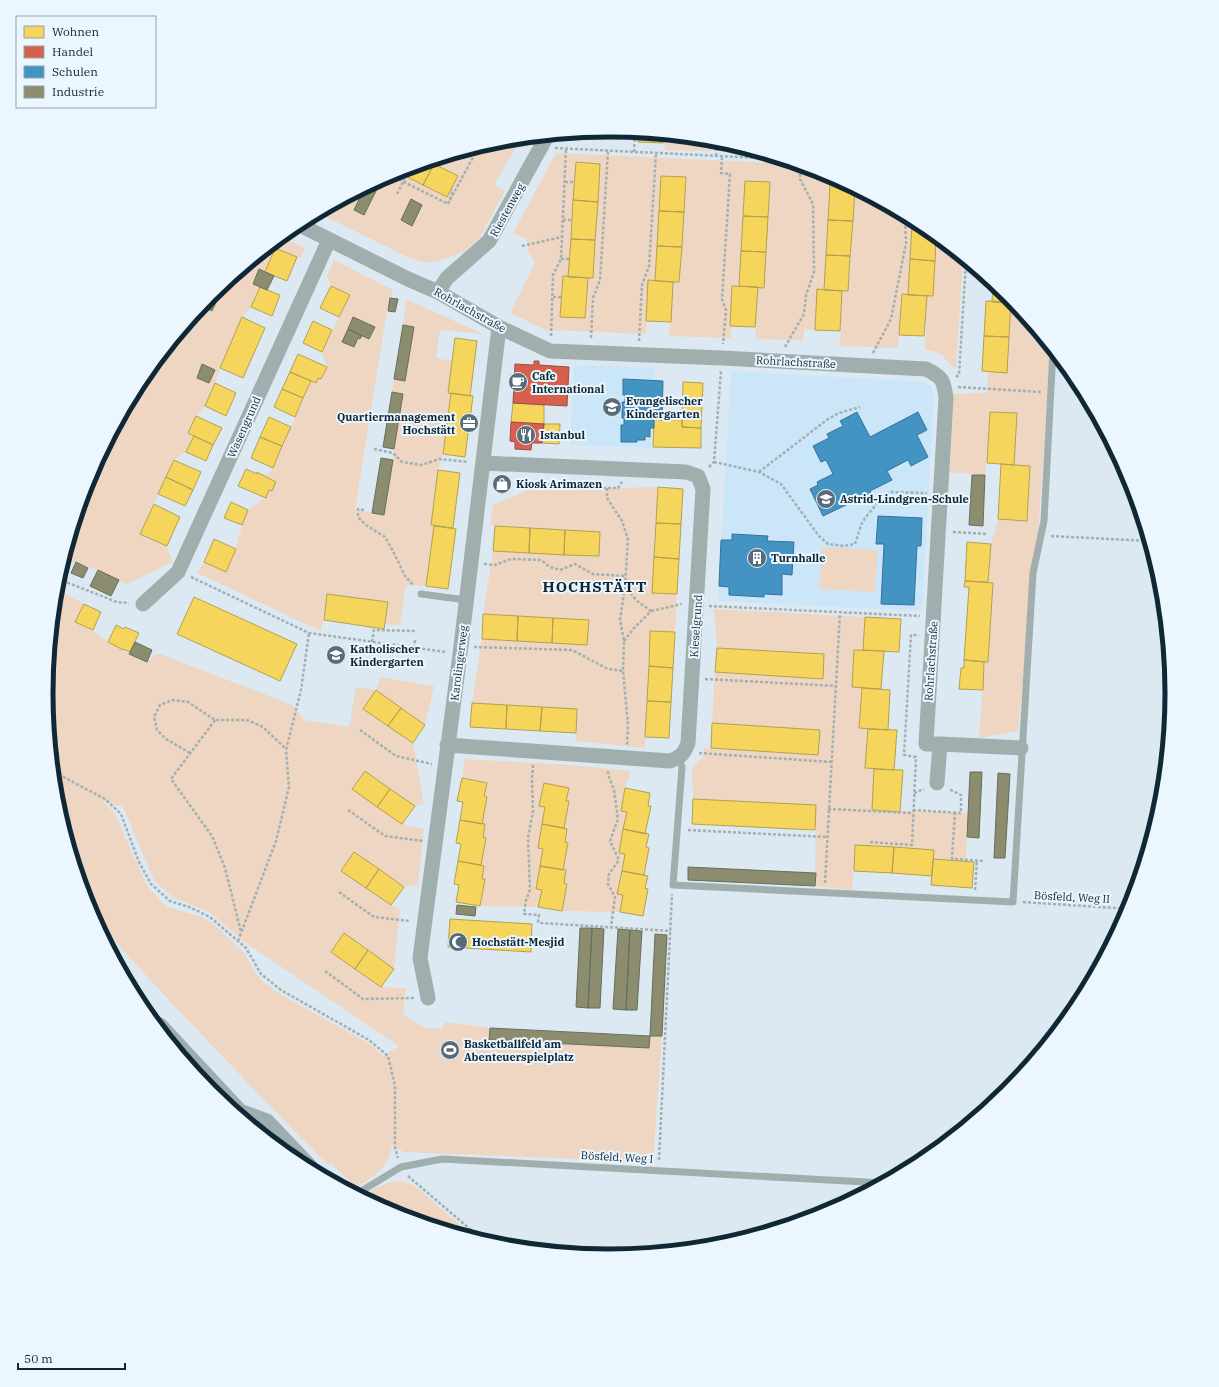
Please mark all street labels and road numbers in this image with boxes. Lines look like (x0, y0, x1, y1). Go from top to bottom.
street label: Riestenweg (487, 181, 527, 239)
street label: Rohrlachstraße (432, 284, 508, 336)
street label: Rohrlachstraße (756, 353, 836, 371)
street label: Wasengrund (224, 394, 264, 460)
street label: Kieselgrund (687, 594, 705, 658)
street label: Rohrlachstraße (921, 620, 941, 701)
street label: Karolingerweg (447, 624, 471, 702)
street label: Bösfeld, Weg II (1034, 888, 1111, 906)
street label: Bösfeld, Weg I (580, 1148, 654, 1166)

